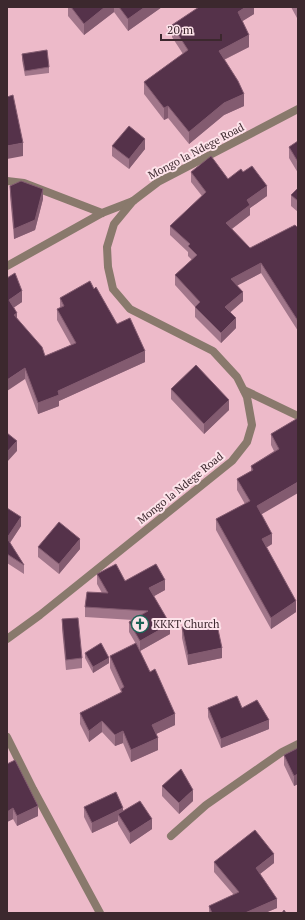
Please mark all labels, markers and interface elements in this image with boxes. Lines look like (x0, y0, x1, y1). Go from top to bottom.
scale bar (161, 16, 221, 42)
text: 20 m (167, 22, 194, 37)
street label: Mongo la Ndege Road (146, 120, 246, 182)
street label: Mongo la Ndege Road (134, 449, 226, 527)
church icon: KKKT Church (130, 614, 150, 634)
place label: KKKT Church (153, 617, 220, 631)

